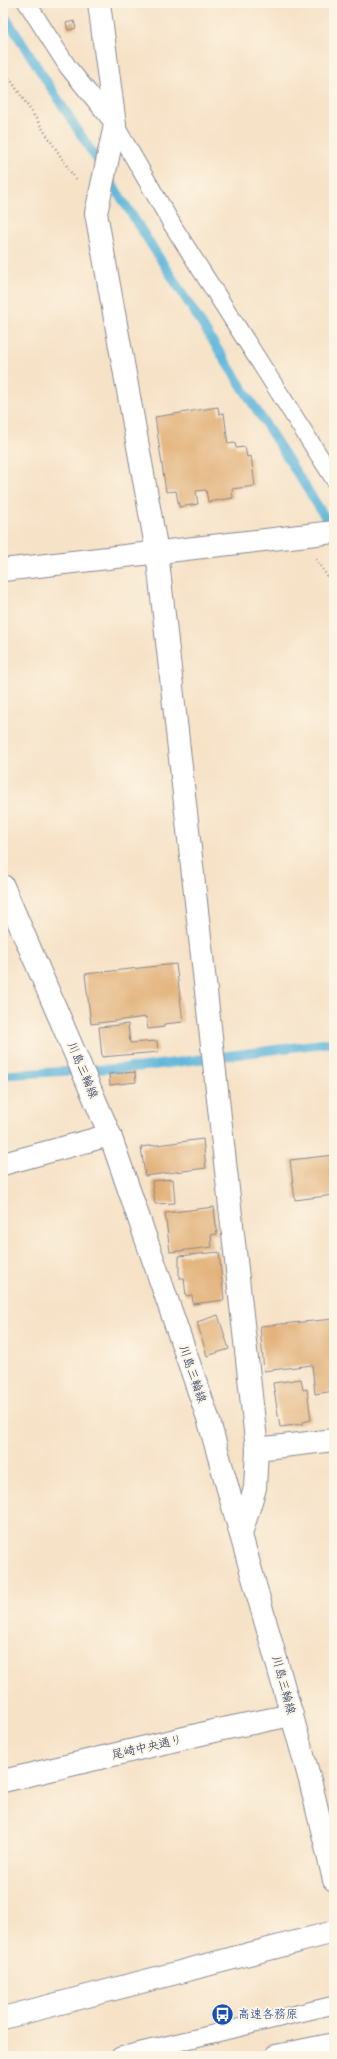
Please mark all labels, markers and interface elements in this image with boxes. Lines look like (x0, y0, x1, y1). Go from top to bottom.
street label: 川島三輪線 (64, 1040, 101, 1101)
street label: 川島三輪線 (176, 1343, 209, 1405)
street label: 川島三輪線 (269, 1654, 299, 1716)
street label: 尾崎中央通り (110, 1732, 184, 1763)
bus stop icon: 高速各務原 (209, 2001, 235, 2027)
place label: 高速各務原 (238, 2007, 298, 2022)

